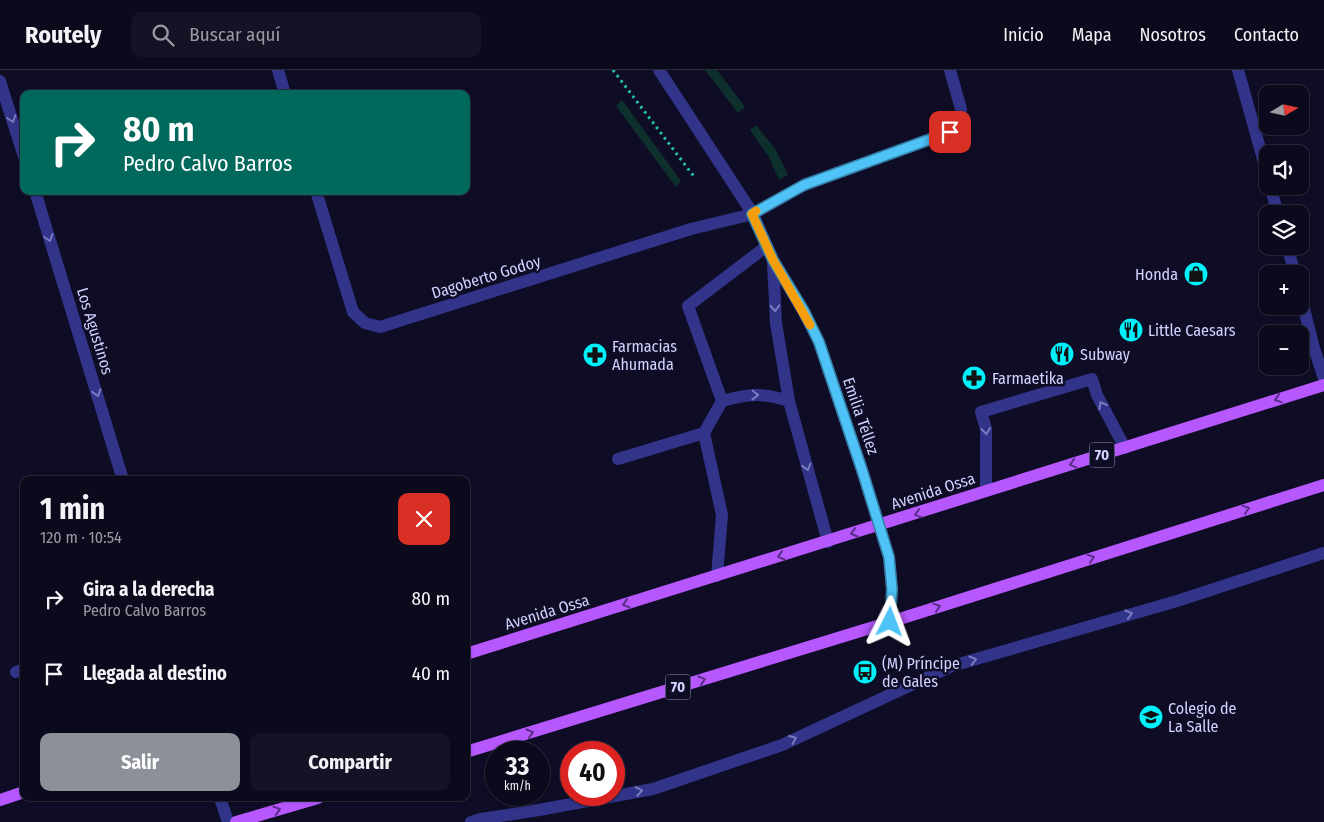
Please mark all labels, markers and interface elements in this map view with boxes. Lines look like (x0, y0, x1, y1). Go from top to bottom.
search box (131, 12, 481, 57)
text: Routely (25, 21, 101, 49)
icon: search (149, 21, 177, 49)
text: Buscar aquí (189, 23, 280, 46)
text: Inicio (1003, 24, 1044, 46)
text: Mapa (1072, 24, 1112, 46)
text: Nosotros (1140, 24, 1206, 46)
text: Contacto (1234, 24, 1299, 46)
north arrow (1259, 85, 1309, 135)
map controls (1259, 85, 1309, 375)
text: 80 m (123, 108, 195, 150)
icon: right (40, 110, 105, 175)
pin (929, 111, 971, 153)
one-way arrow (6, 114, 16, 123)
icon: arrive (936, 118, 964, 146)
button: sound (1259, 145, 1309, 195)
text: Pedro Calvo Barros (123, 150, 292, 177)
button: layers (1259, 205, 1309, 255)
one-way arrow (44, 233, 54, 241)
street label: Dagoberto Godoy (429, 251, 544, 303)
shop icon: Honda (1183, 261, 1209, 287)
place label: Honda (1135, 265, 1178, 284)
button: + (1259, 265, 1309, 315)
street label: Los Agustinos (73, 285, 117, 377)
one-way arrow (770, 305, 781, 313)
restaurant icon: Little Caesars (1118, 317, 1144, 343)
place label: Little Caesars (1148, 321, 1236, 340)
button: − (1259, 325, 1309, 375)
place label: Farmacias Ahumada (612, 337, 677, 374)
restaurant icon: Subway (1049, 341, 1075, 367)
pharmacy icon: Farmacias Ahumada (582, 342, 608, 368)
place label: Subway (1080, 345, 1131, 364)
pharmacy icon: Farmaetika (961, 365, 987, 391)
place label: Farmaetika (992, 369, 1064, 388)
street label: Emilia Téllez (839, 375, 883, 457)
one-way arrow (92, 388, 102, 397)
one-way arrow (752, 390, 760, 401)
one-way arrow (1274, 394, 1282, 404)
one-way arrow (1098, 401, 1108, 410)
one-way arrow (980, 428, 991, 436)
road number: 70 (1090, 442, 1114, 468)
one-way arrow (1069, 459, 1077, 469)
one-way arrow (801, 463, 811, 471)
street label: Avenida Ossa (889, 468, 978, 514)
text: 1 min (40, 491, 105, 527)
button: close (398, 493, 450, 545)
one-way arrow (1242, 505, 1250, 515)
one-way arrow (914, 508, 922, 518)
text: 120 m · 10:54 (40, 528, 122, 547)
one-way arrow (850, 528, 859, 538)
one-way arrow (778, 550, 786, 560)
one-way arrow (1087, 554, 1095, 564)
text: Gira a la derecha (83, 578, 215, 601)
icon: right (40, 585, 68, 613)
text: 80 m (412, 587, 450, 610)
street label: Avenida Ossa (502, 590, 592, 634)
position arrow (863, 595, 915, 647)
one-way arrow (623, 599, 631, 609)
text: Pedro Calvo Barros (83, 601, 206, 620)
one-way arrow (932, 603, 940, 613)
one-way arrow (1125, 610, 1133, 620)
place label: (M) Príncipe de Gales (882, 654, 960, 691)
one-way arrow (969, 655, 977, 665)
bus stop icon: (M) Príncipe de Gales (852, 659, 878, 685)
icon: arrive (40, 660, 68, 688)
text: Llegada al destino (83, 662, 227, 685)
text: 40 m (412, 662, 450, 685)
road number: 70 (666, 674, 690, 700)
one-way arrow (697, 675, 705, 685)
place label: Colegio de La Salle (1168, 699, 1237, 736)
school or university icon: Colegio de La Salle (1138, 704, 1164, 730)
one-way arrow (525, 728, 533, 738)
button: Salir (40, 733, 240, 791)
button: Compartir (250, 733, 450, 791)
one-way arrow (788, 735, 797, 746)
speed limit sign: 40 (560, 741, 625, 806)
text: 33 (506, 752, 529, 782)
text: km/h (504, 779, 531, 793)
one-way arrow (635, 787, 644, 797)
one-way arrow (272, 805, 281, 815)

